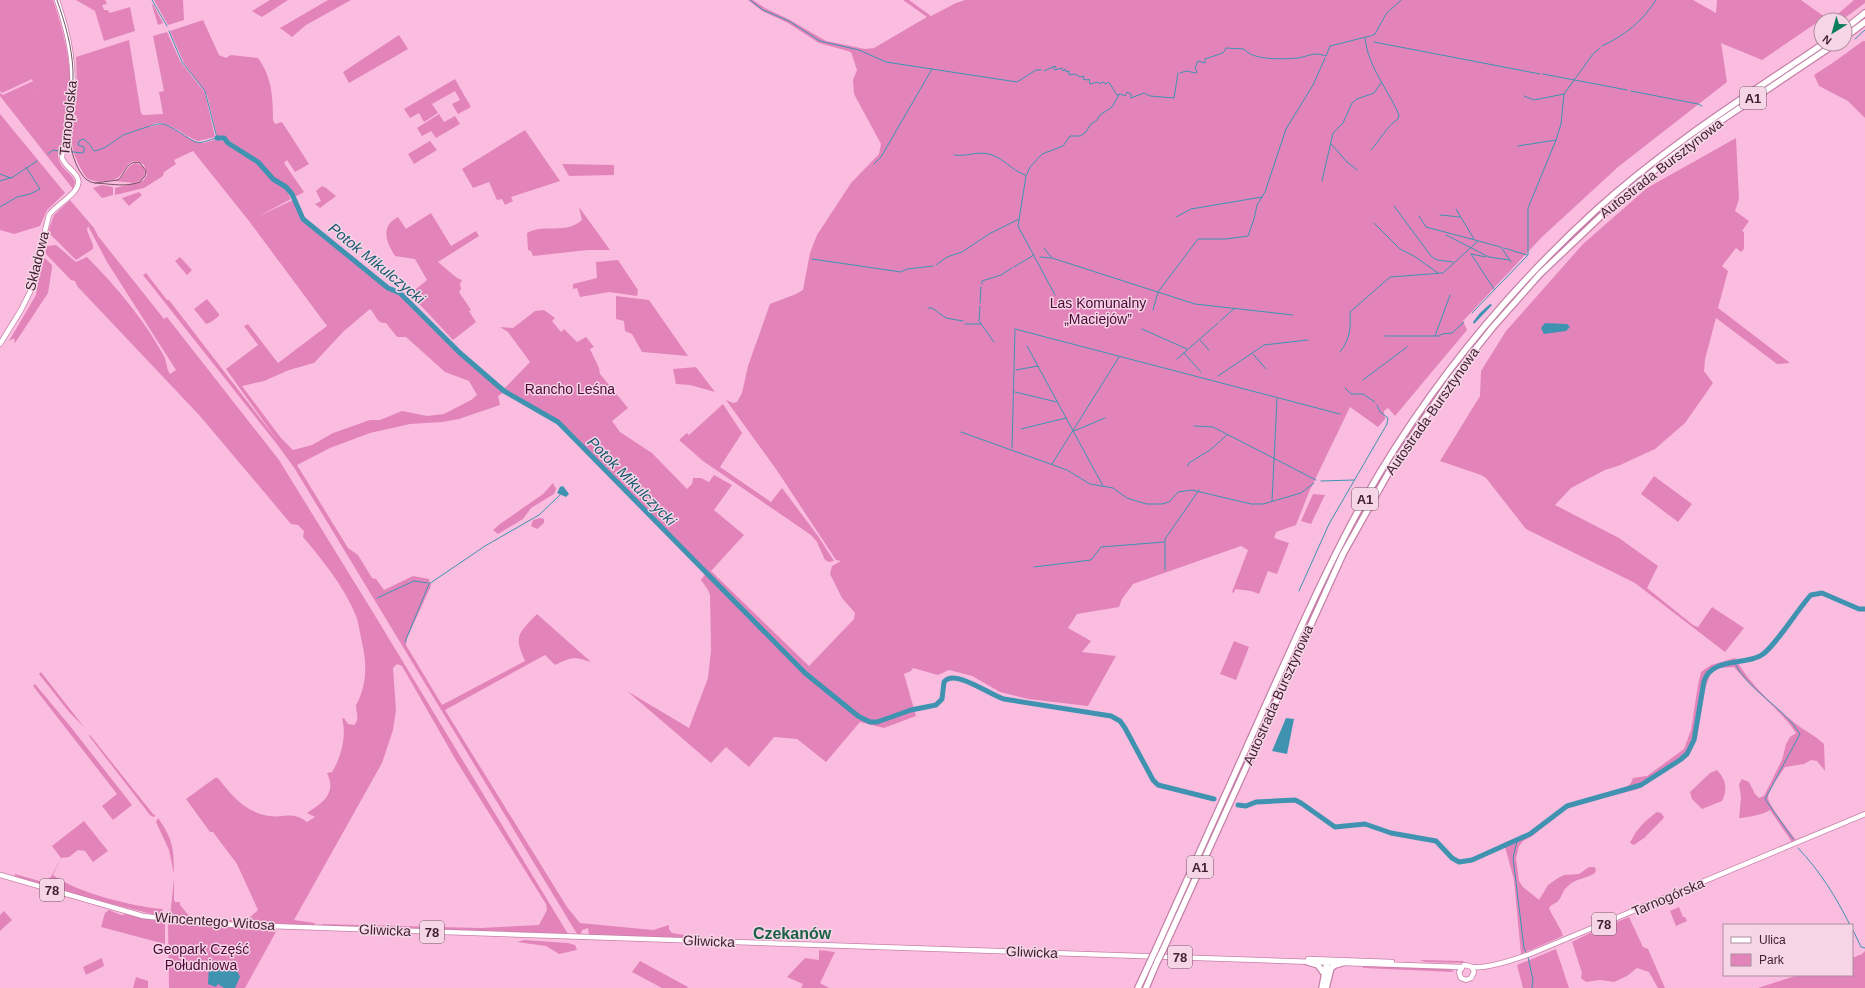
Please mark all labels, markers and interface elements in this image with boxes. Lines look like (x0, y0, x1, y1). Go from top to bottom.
north arrow (1813, 12, 1853, 52)
text: N (1820, 33, 1834, 47)
street label: Tarnopolska (56, 79, 80, 156)
road number: A1 (1740, 87, 1766, 109)
street label: Autostrada Bursztynowa (1596, 115, 1726, 221)
water label: Potok Mikulczycki (326, 219, 429, 307)
street label: Składowa (22, 229, 52, 292)
park label: Las Komunalny „Maciejów” (1050, 295, 1146, 327)
street label: Autostrada Bursztynowa (1382, 344, 1482, 478)
park label: Rancho Leśna (525, 381, 615, 397)
water label: Potok Mikulczycki (584, 433, 680, 529)
road number: A1 (1352, 488, 1378, 510)
street label: Autostrada Bursztynowa (1240, 622, 1316, 768)
road number: A1 (1187, 856, 1213, 878)
street label: Tarnogórska (1629, 875, 1707, 919)
road number: 78 (40, 879, 64, 901)
street label: Wincentego Witosa (154, 909, 276, 933)
road number: 78 (1592, 913, 1616, 935)
street label: Gliwicka (359, 921, 412, 939)
road number: 78 (420, 921, 444, 943)
legend (1723, 924, 1853, 976)
district label: Czekanów (753, 925, 832, 942)
street label: Gliwicka (683, 932, 736, 950)
text: Ulica (1759, 933, 1786, 947)
park label: Geopark Część Południowa (153, 941, 249, 973)
street label: Gliwicka (1006, 943, 1059, 961)
road number: 78 (1168, 946, 1192, 968)
text: Park (1759, 953, 1785, 967)

